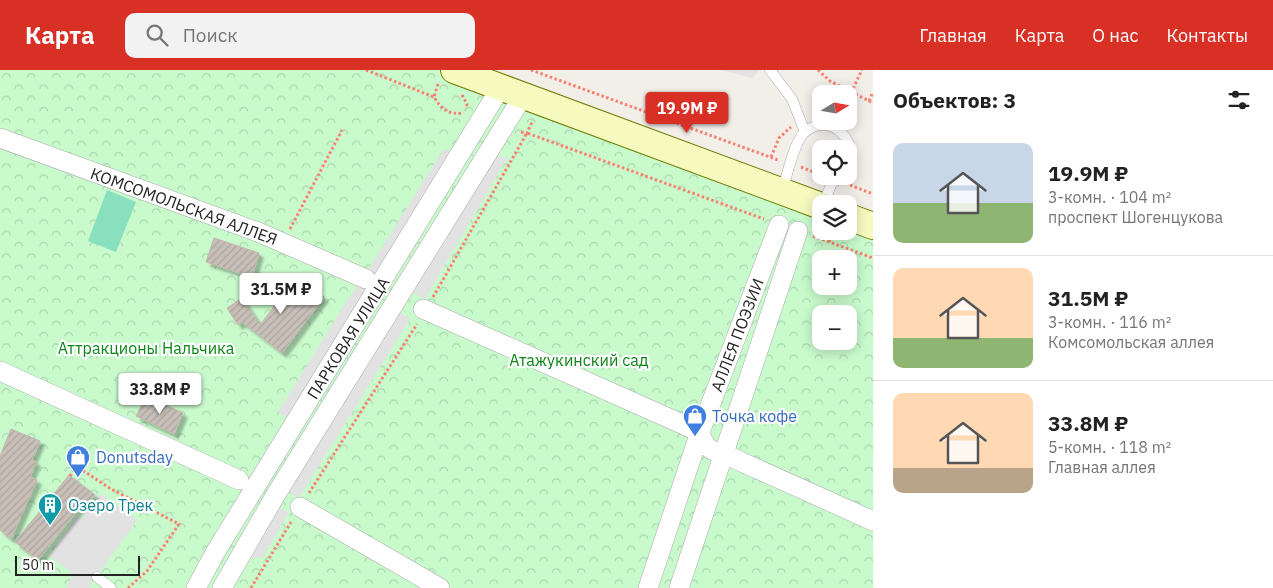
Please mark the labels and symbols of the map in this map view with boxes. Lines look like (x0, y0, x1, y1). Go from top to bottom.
north arrow (812, 85, 858, 130)
pin: 19.9M ₽ (641, 92, 733, 134)
street label: КОМСОМОЛЬСКАЯ АЛЛЕЯ (88, 163, 280, 249)
pin: 31.5M ₽ (235, 272, 327, 315)
street label: ПАРКОВАЯ УЛИЦА (302, 273, 394, 403)
street label: АЛЛЕЯ ПОЭЗИИ (706, 276, 768, 394)
park label: Аттракционы Нальчика (58, 338, 235, 358)
park label: Атажукинский сад (509, 350, 649, 370)
pin: 33.8M ₽ (114, 372, 206, 415)
shop icon: Точка кофе (682, 403, 708, 437)
place label: Точка кофе (712, 406, 797, 426)
shop icon: Donutsday (65, 444, 91, 478)
place label: Donutsday (96, 447, 173, 467)
building icon: Озеро Трек (37, 492, 63, 526)
place label: Озеро Трек (68, 495, 154, 515)
scale bar (15, 553, 140, 576)

